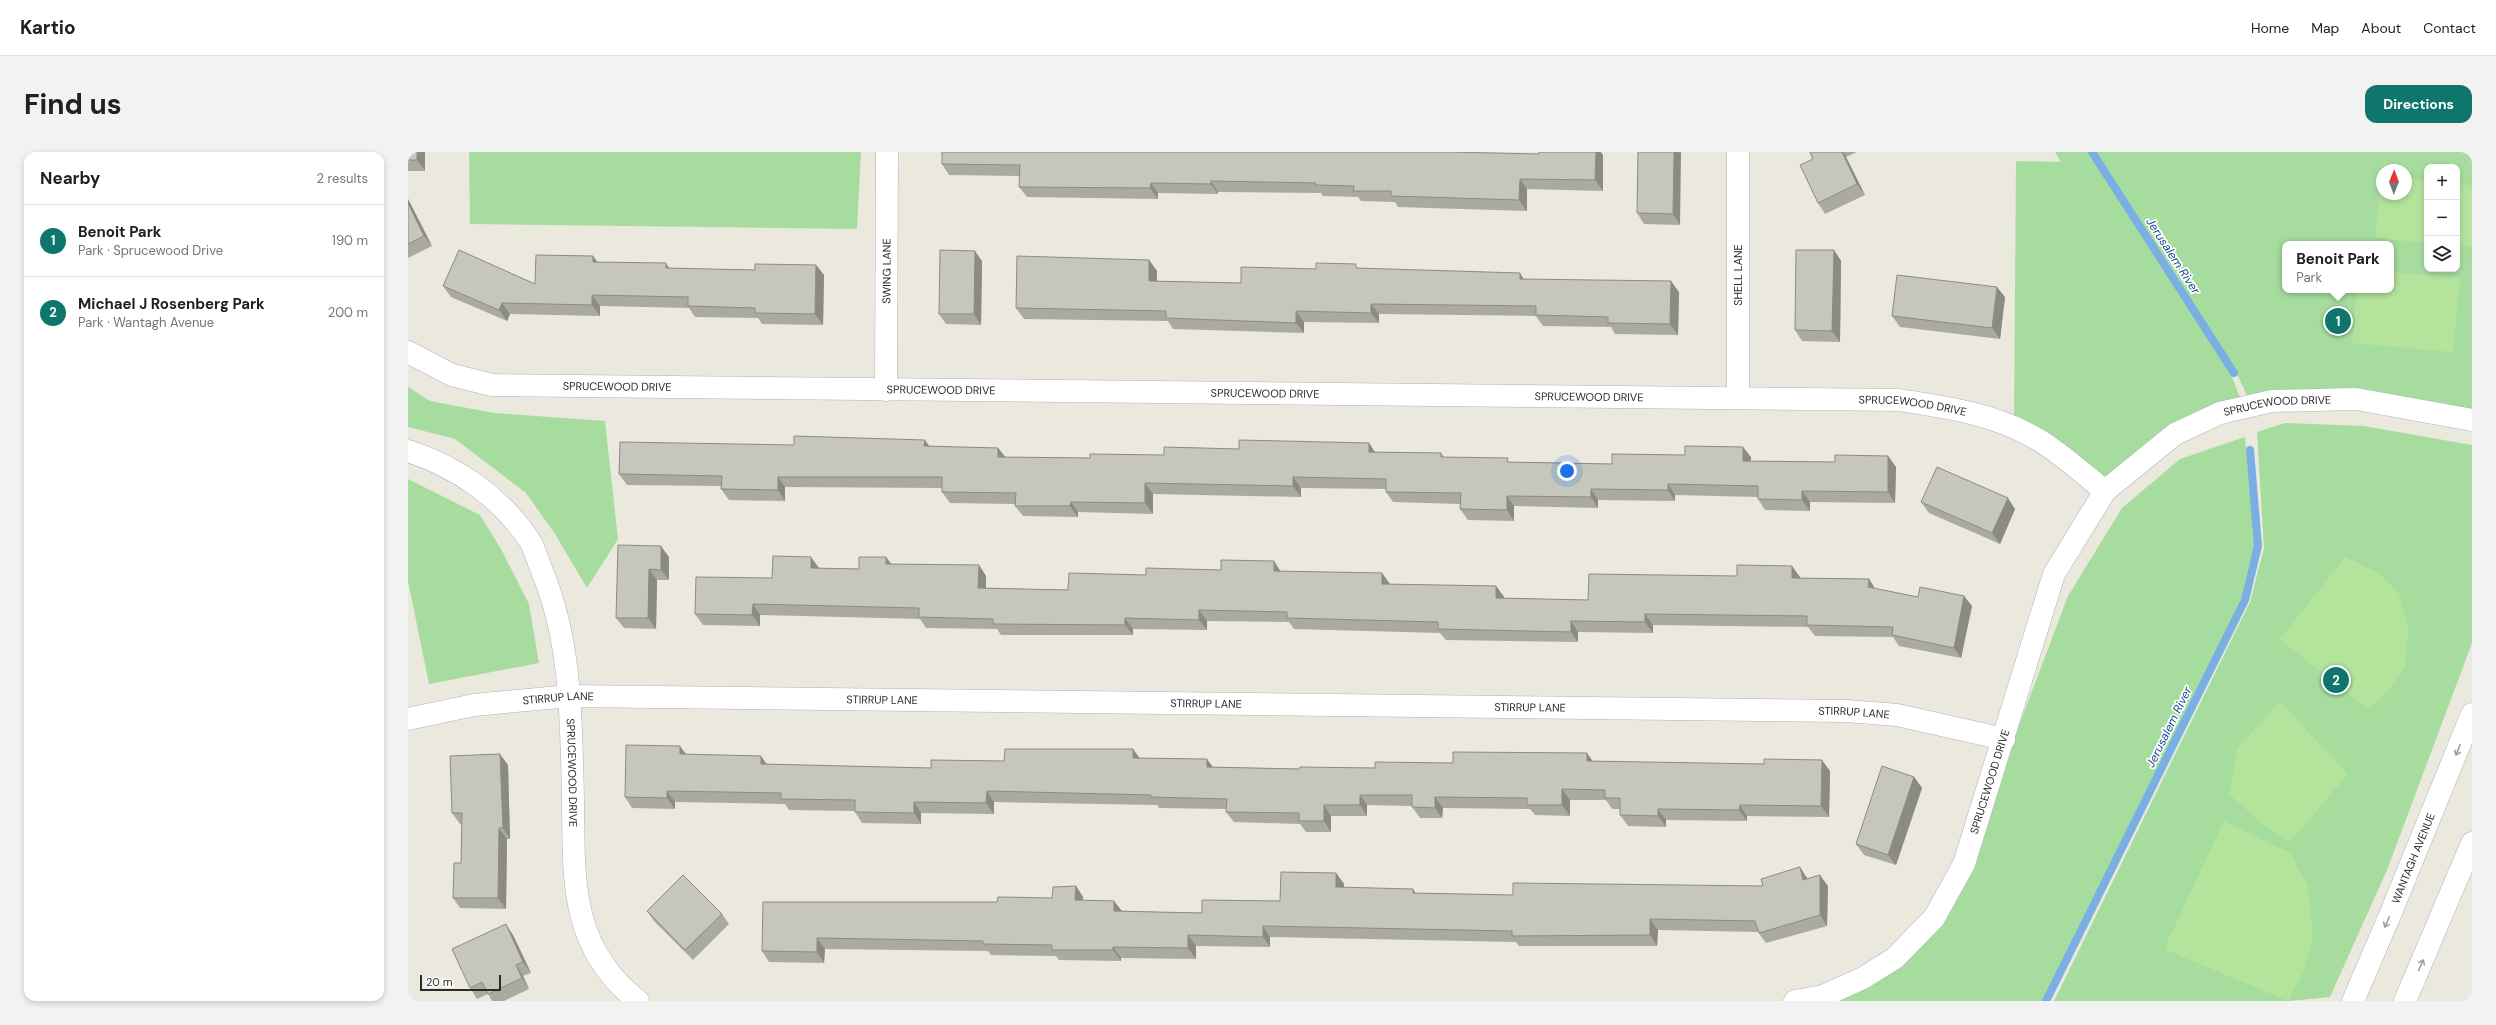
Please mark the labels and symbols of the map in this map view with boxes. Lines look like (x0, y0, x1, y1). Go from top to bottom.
north arrow (2376, 164, 2412, 200)
water label: Jerusalem River (2142, 215, 2204, 298)
street label: SWING LANE (879, 238, 894, 304)
street label: SHELL LANE (1731, 244, 1745, 306)
pin: 1 (2325, 306, 2351, 336)
street label: SPRUCEWOOD DRIVE (563, 379, 672, 394)
street label: SPRUCEWOOD DRIVE (887, 382, 996, 397)
street label: SPRUCEWOOD DRIVE (1211, 386, 1320, 401)
street label: SPRUCEWOOD DRIVE (1535, 389, 1644, 404)
street label: SPRUCEWOOD DRIVE (1859, 393, 1968, 419)
street label: SPRUCEWOOD DRIVE (2222, 393, 2331, 419)
your location (1557, 461, 1577, 481)
pin: 2 (2323, 665, 2349, 695)
water label: Jerusalem River (2143, 684, 2196, 770)
street label: STIRRUP LANE (522, 689, 594, 707)
street label: STIRRUP LANE (846, 692, 918, 707)
street label: STIRRUP LANE (1170, 696, 1242, 711)
street label: STIRRUP LANE (1494, 700, 1566, 715)
street label: STIRRUP LANE (1818, 704, 1890, 721)
street label: SPRUCEWOOD DRIVE (564, 718, 580, 827)
street label: SPRUCEWOOD DRIVE (1967, 728, 2012, 836)
one-way arrow (2454, 744, 2462, 756)
street label: WANTAGH AVENUE (2388, 811, 2438, 906)
one-way arrow (2383, 916, 2390, 928)
one-way arrow (2417, 960, 2425, 972)
scale bar (420, 973, 501, 992)

